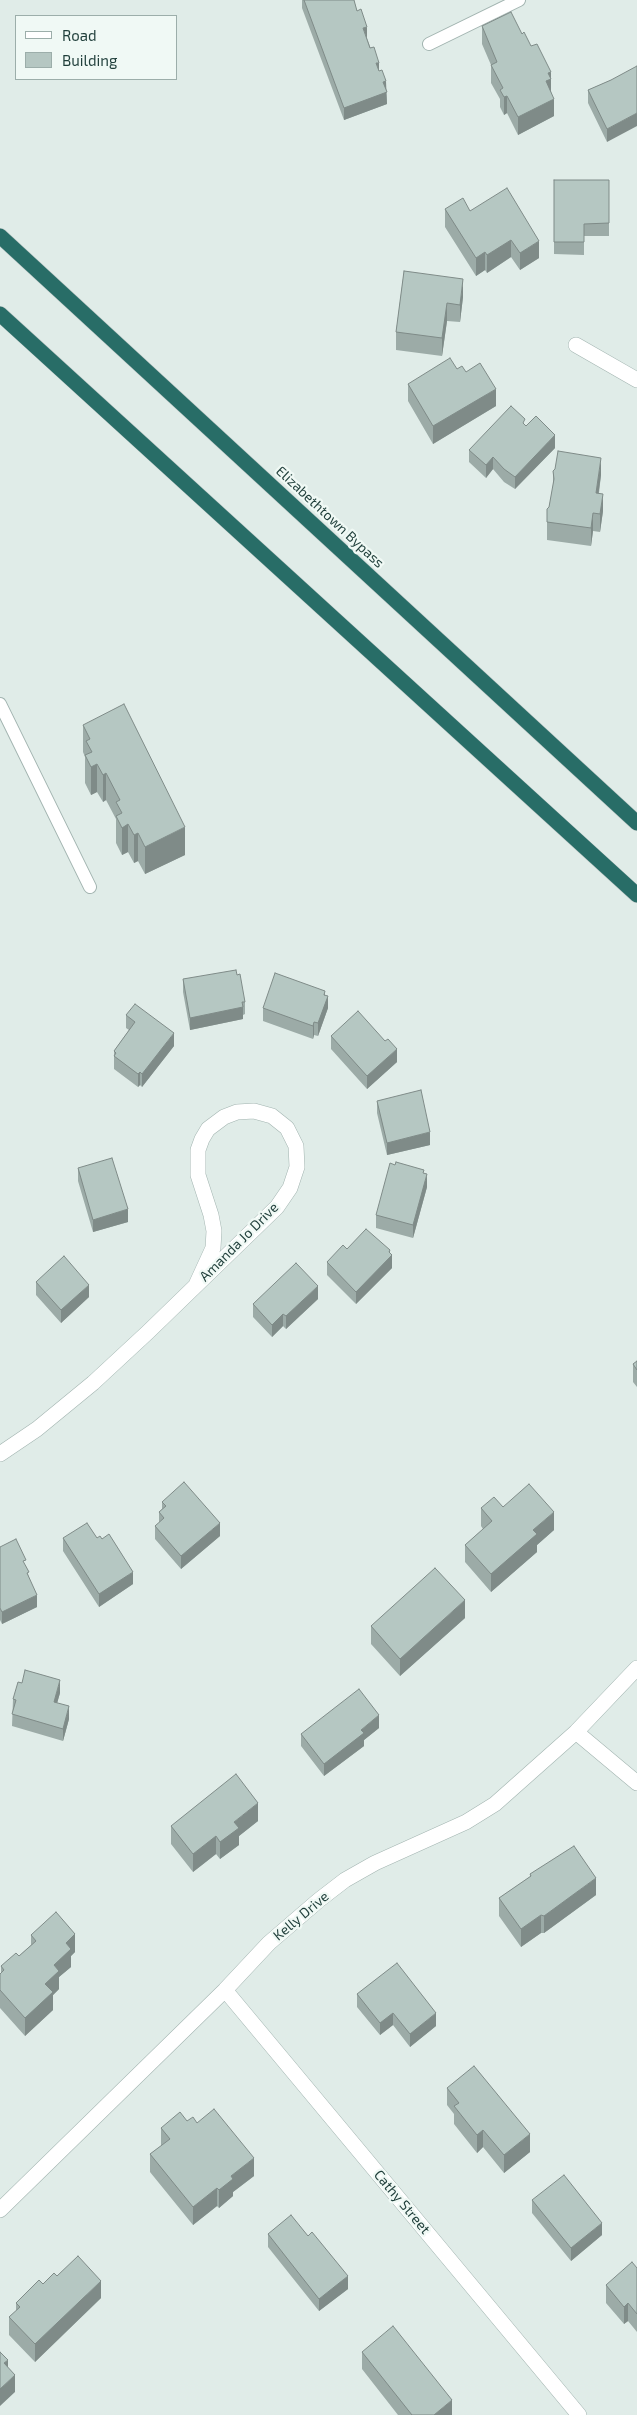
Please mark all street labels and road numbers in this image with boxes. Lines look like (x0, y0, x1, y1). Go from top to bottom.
street label: Elizabethtown Bypass (273, 463, 387, 571)
street label: Amanda Jo Drive (196, 1199, 282, 1285)
street label: Kelly Drive (270, 1888, 332, 1944)
street label: Cathy Street (370, 2167, 434, 2237)

